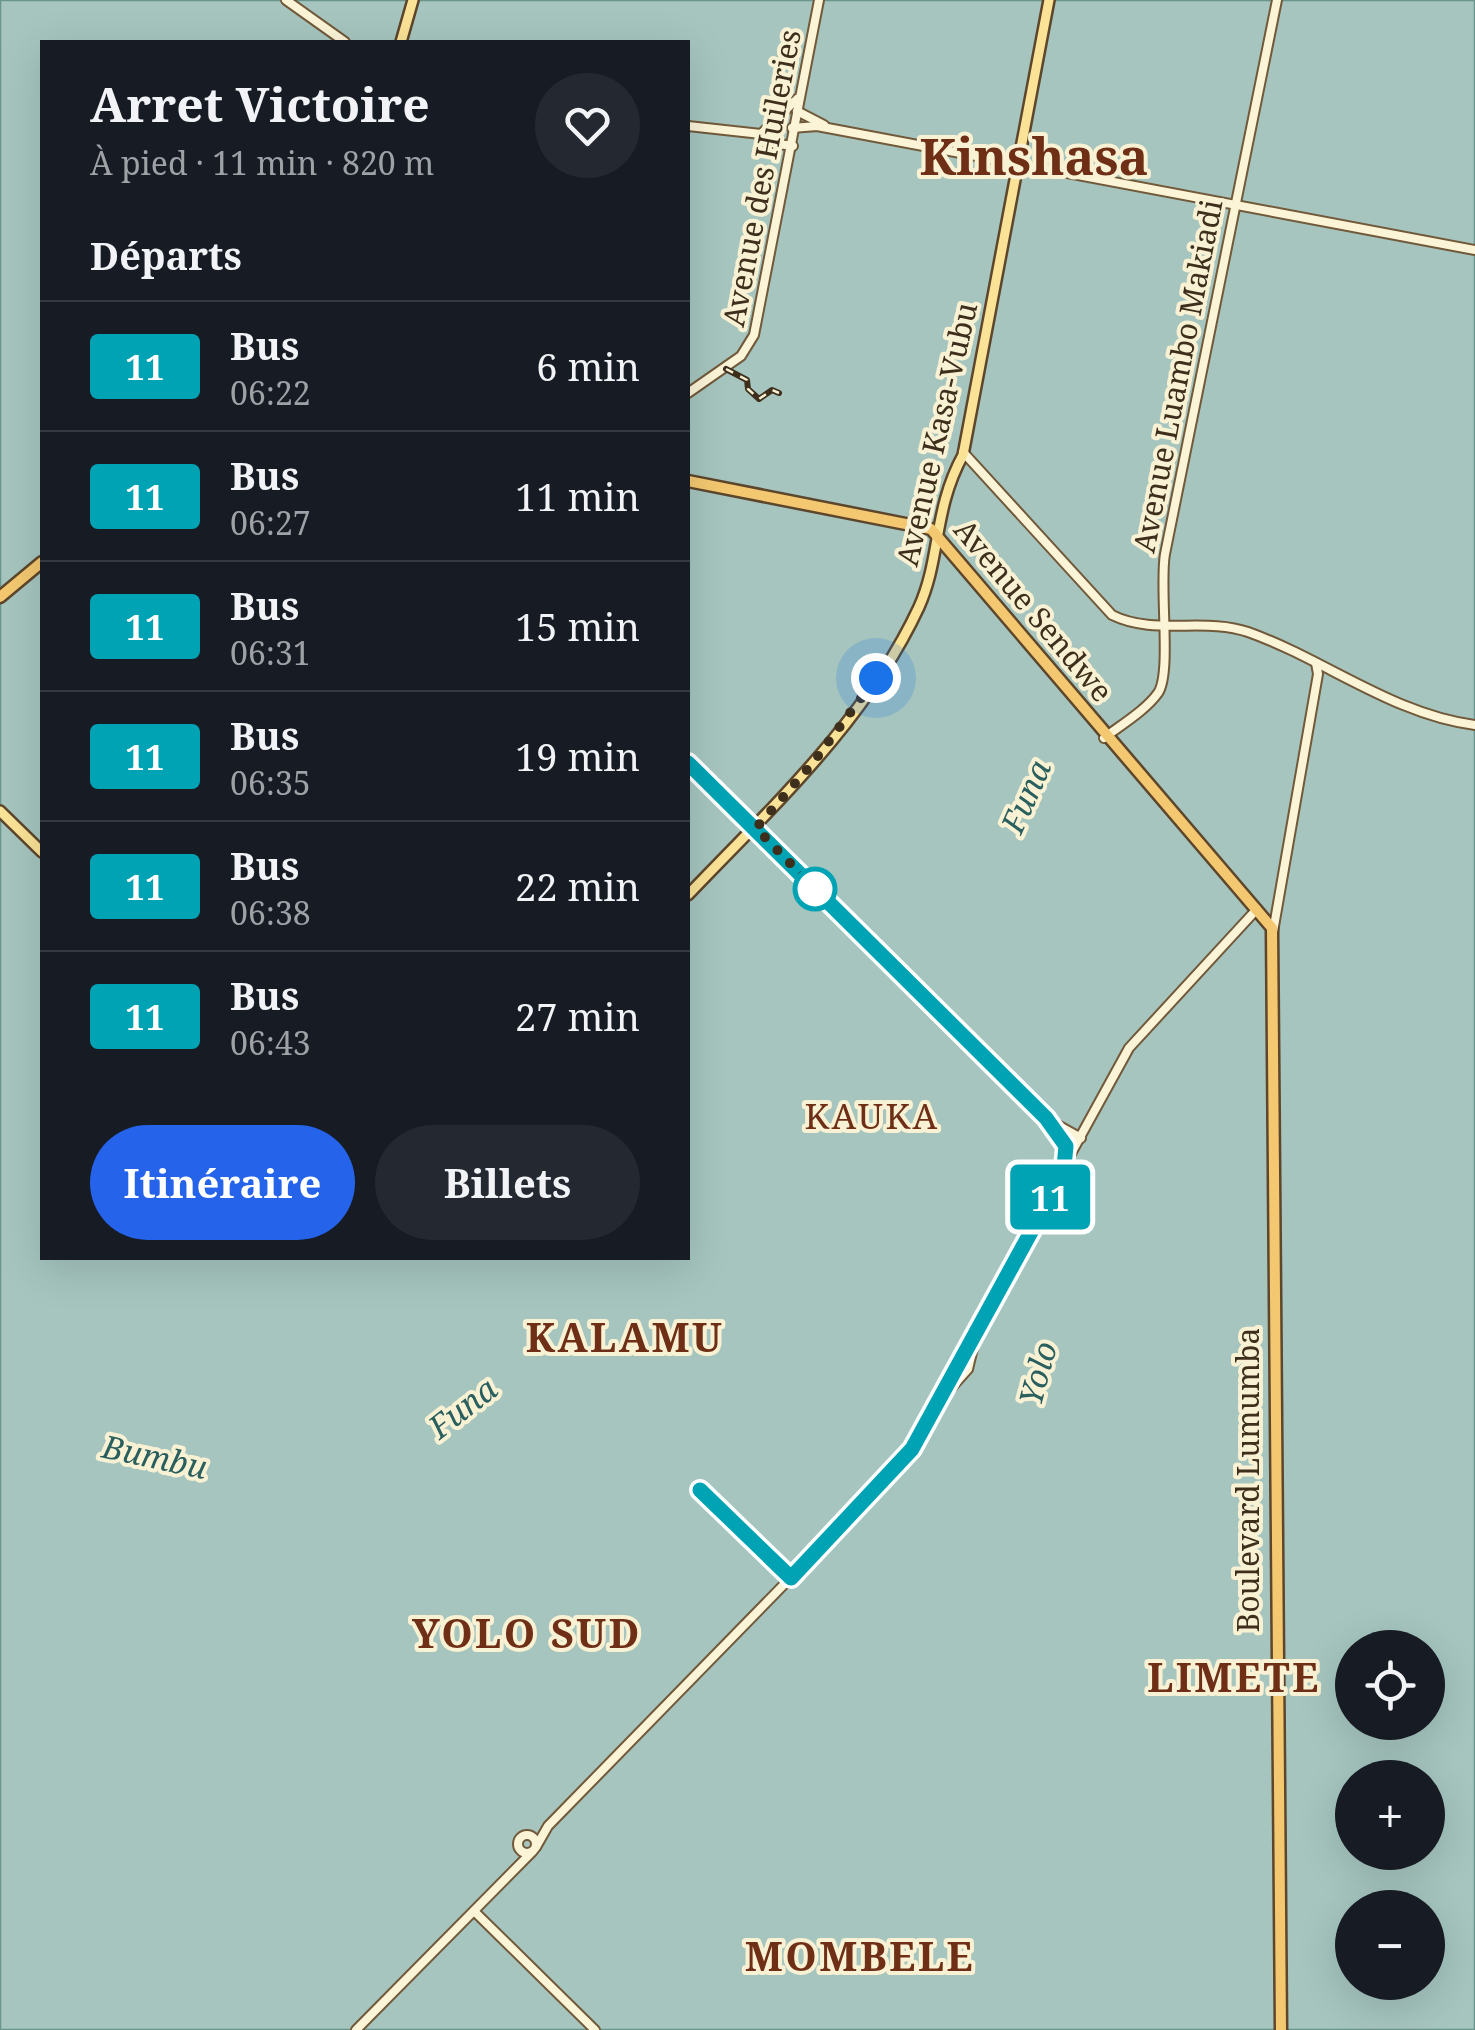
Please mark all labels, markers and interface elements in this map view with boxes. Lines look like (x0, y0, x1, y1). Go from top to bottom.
street label: Avenue des Huileries (712, 26, 810, 330)
text: Arret Victoire (90, 71, 430, 136)
button: heart (535, 73, 640, 178)
district label: Kinshasa (919, 122, 1149, 190)
text: À pied · 11 min · 820 m (90, 141, 434, 184)
street label: Avenue Luambo Makiadi (1123, 196, 1231, 556)
text: Départs (90, 229, 242, 281)
street label: Avenue Kasa-Vubu (886, 298, 986, 570)
text: Bus (230, 319, 299, 371)
text: 6 min (536, 340, 640, 392)
text: 11 (125, 343, 165, 390)
text: 06:22 (230, 371, 311, 414)
text: Bus (230, 449, 299, 501)
text: 11 min (515, 470, 640, 522)
text: 11 (125, 473, 165, 520)
text: 06:27 (230, 501, 311, 544)
street label: Avenue Sendwe (945, 510, 1123, 710)
text: Bus (230, 579, 299, 631)
text: 15 min (515, 600, 640, 652)
text: 11 (125, 603, 165, 650)
text: 06:31 (230, 631, 311, 674)
your location (851, 653, 901, 703)
text: Bus (230, 709, 299, 761)
text: 19 min (515, 730, 640, 782)
text: 11 (125, 733, 165, 780)
water label: Funa (990, 752, 1060, 840)
text: 06:35 (230, 761, 311, 804)
text: Bus (230, 839, 299, 891)
text: 22 min (515, 860, 640, 912)
text: 11 (125, 863, 165, 910)
unlabelled marker (794, 868, 836, 910)
text: 06:38 (230, 891, 311, 934)
text: Bus (230, 969, 299, 1021)
text: 27 min (515, 990, 640, 1042)
text: 11 (125, 993, 165, 1040)
text: 06:43 (230, 1021, 311, 1064)
district label: KAUKA (804, 1092, 940, 1139)
button: Itinéraire (90, 1125, 355, 1240)
button: Billets (375, 1125, 640, 1240)
line badge: 11 (1005, 1164, 1095, 1230)
text: 11 (1030, 1174, 1070, 1221)
district label: KALAMU (526, 1309, 724, 1364)
street label: Boulevard Lumumba (1227, 1328, 1268, 1632)
water label: Yolo (1008, 1336, 1066, 1410)
water label: Funa (418, 1366, 505, 1448)
water label: Bumbu (98, 1424, 211, 1488)
district label: YOLO SUD (412, 1605, 642, 1660)
map controls (1335, 1630, 1445, 2000)
button: locate (1335, 1630, 1445, 1740)
district label: LIMETE (1147, 1649, 1321, 1704)
button: + (1335, 1760, 1445, 1870)
button: − (1335, 1890, 1445, 2000)
district label: MOMBELE (745, 1928, 975, 1983)

